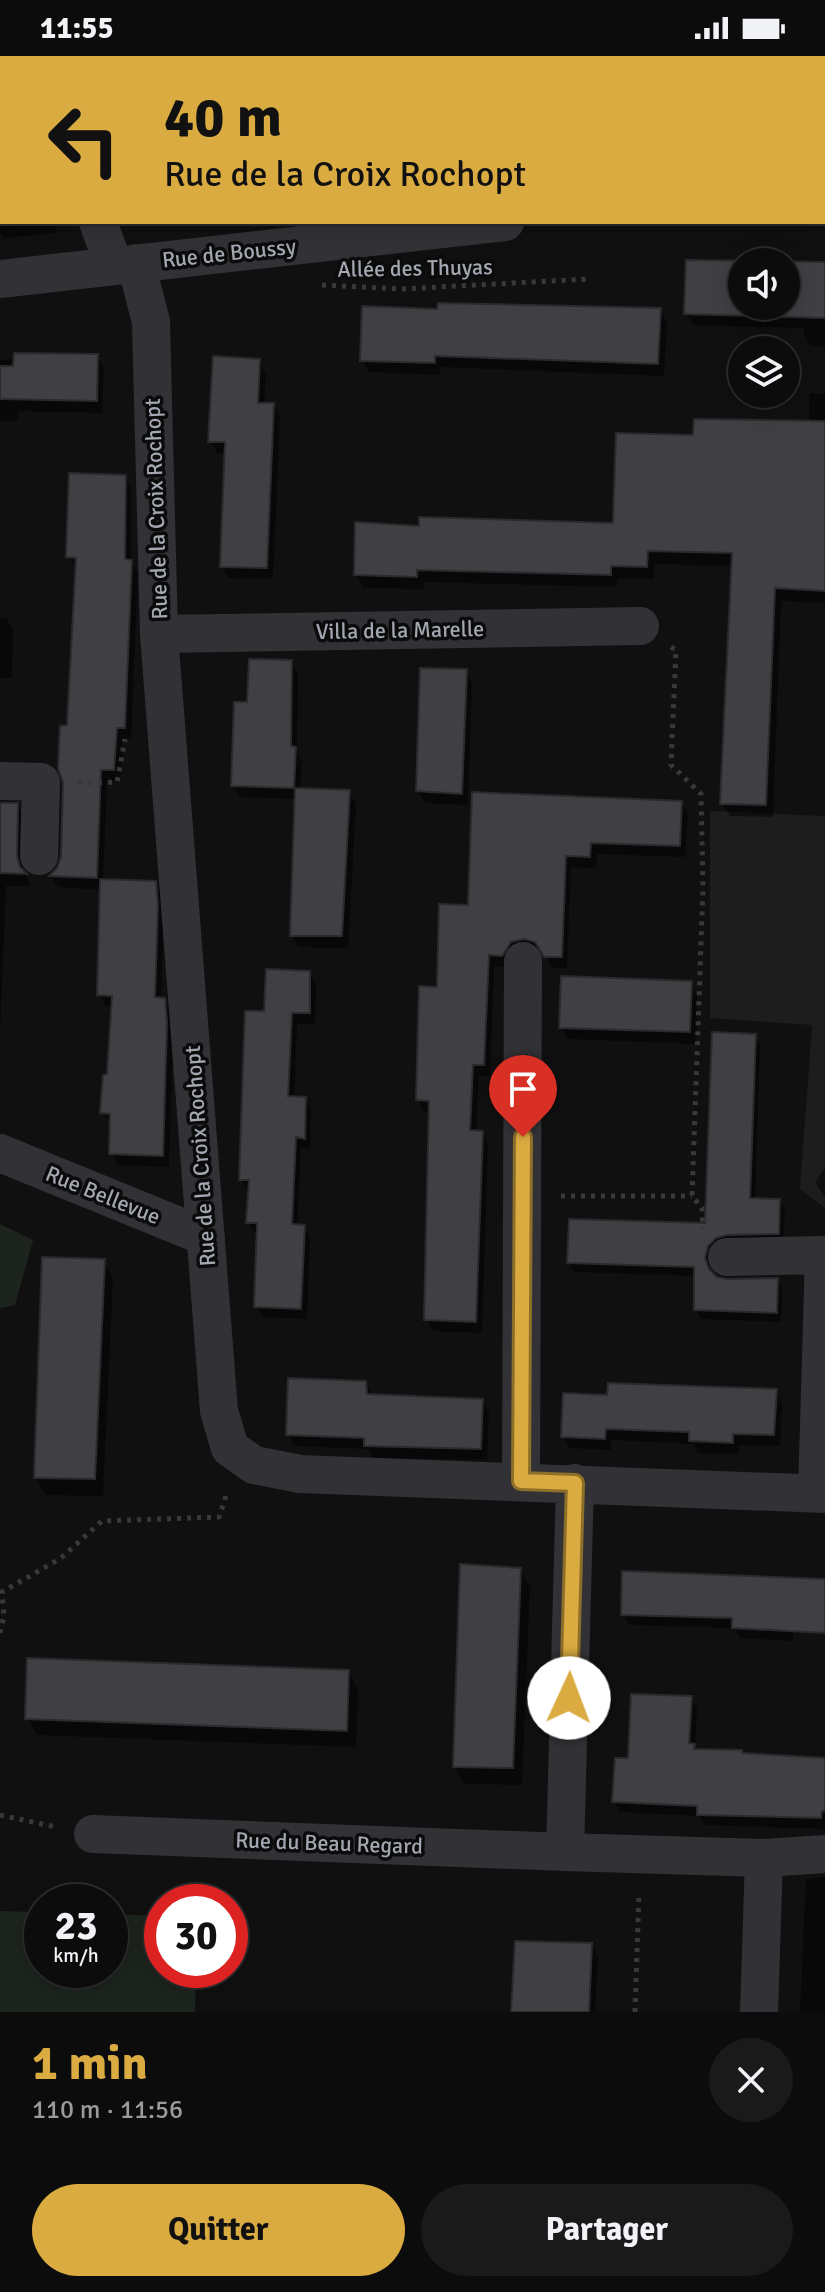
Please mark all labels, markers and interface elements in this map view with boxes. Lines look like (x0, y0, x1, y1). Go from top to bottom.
text: 11:55 (40, 10, 114, 47)
text: 40 m (164, 83, 282, 152)
icon: left (32, 88, 136, 192)
text: Rue de la Croix Rochopt (164, 152, 526, 197)
street label: Rue de Boussy (161, 232, 298, 273)
map controls (728, 248, 800, 408)
button: sound (728, 248, 800, 320)
street label: Allée des Thuyas (337, 253, 493, 283)
button: layers (728, 336, 800, 408)
street label: Rue de la Croix Rochopt (139, 398, 173, 620)
street label: Villa de la Marelle (316, 615, 484, 645)
street label: Rue de la Croix Rochopt (179, 1044, 221, 1267)
pin (489, 1055, 557, 1137)
icon: arrive (501, 1067, 545, 1111)
street label: Rue Bellevue (42, 1160, 164, 1230)
position arrow (527, 1656, 611, 1740)
street label: Rue du Beau Regard (235, 1826, 423, 1860)
speed limit sign: 30 (144, 1884, 248, 1988)
text: 23 (54, 1901, 98, 1951)
text: km/h (53, 1943, 99, 1968)
text: 1 min (32, 2034, 148, 2093)
button: close (709, 2038, 793, 2122)
text: 110 m · 11:56 (32, 2094, 183, 2126)
button: Quitter (32, 2184, 405, 2276)
button: Partager (421, 2184, 793, 2276)

